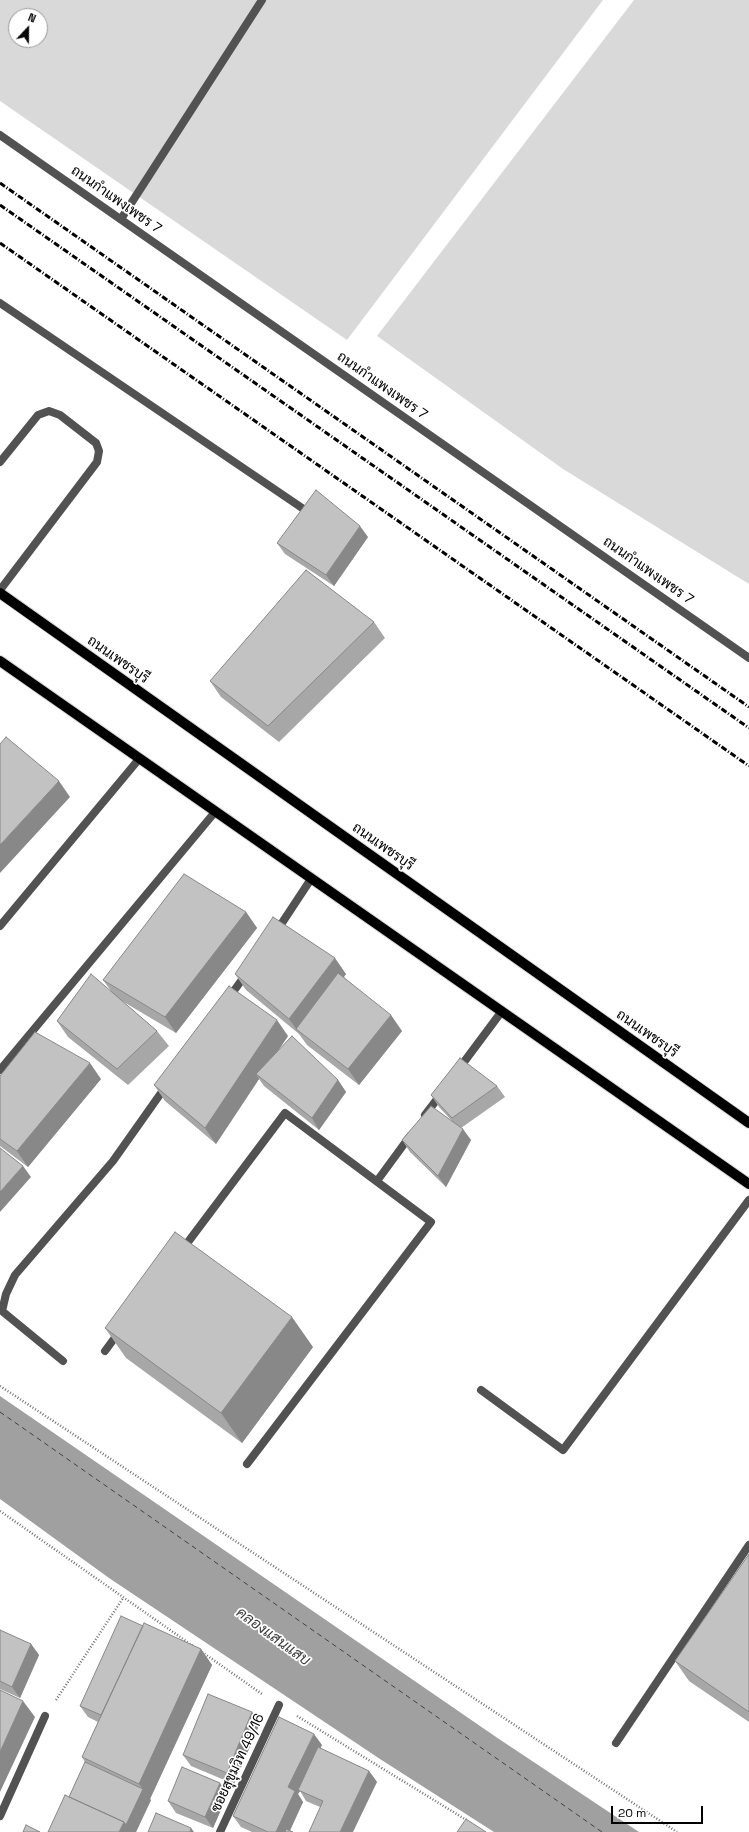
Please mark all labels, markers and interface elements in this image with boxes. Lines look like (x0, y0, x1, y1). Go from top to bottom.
north arrow (8, 8, 48, 48)
text: N (26, 10, 38, 26)
street label: ถนนกำแพงเพชร 7 (68, 163, 164, 237)
street label: ถนนกำแพงเพชร 7 (334, 349, 430, 423)
street label: ถนนกำแพงเพชร 7 (600, 534, 696, 608)
street label: ถนนเพชรบุรี (84, 633, 152, 687)
street label: ถนนเพชรบุรี (349, 820, 417, 874)
street label: ถนนเพชรบุรี (613, 1007, 681, 1061)
water label: คลองแสนแสบ (232, 1604, 314, 1670)
street label: ซอยสุขุมวิท 49/16 (208, 1711, 268, 1815)
scale bar (613, 1798, 705, 1824)
text: 20 m (618, 1805, 646, 1821)

